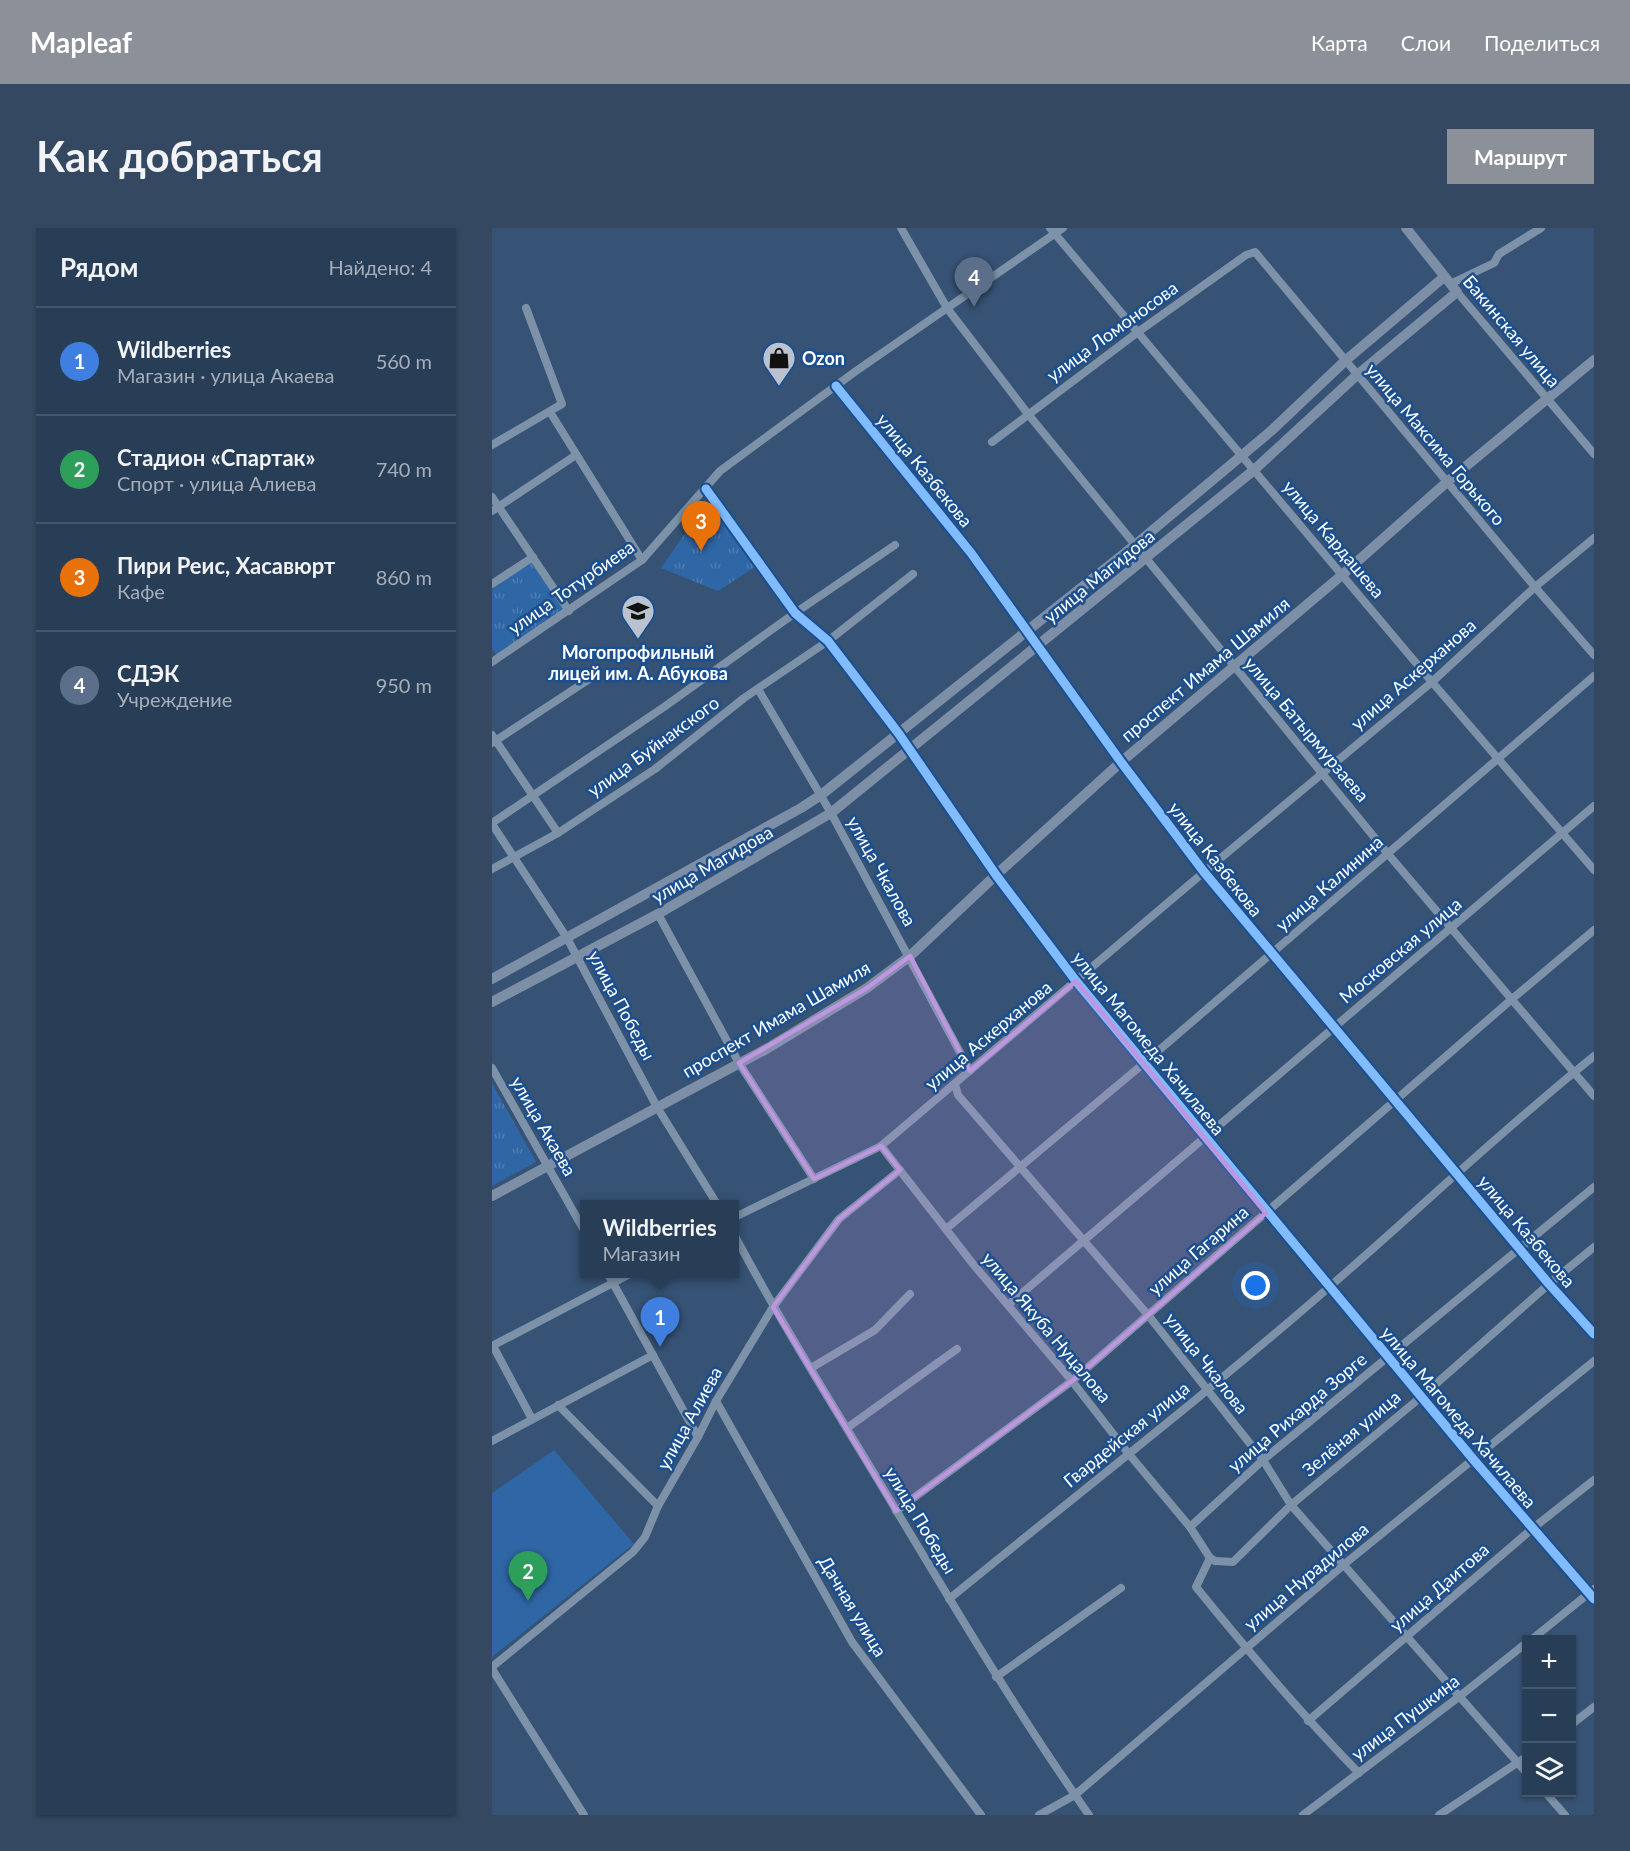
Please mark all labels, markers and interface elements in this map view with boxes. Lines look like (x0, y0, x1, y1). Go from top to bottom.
text: Mapleaf (30, 25, 132, 59)
text: Карта (1311, 30, 1368, 55)
text: Слои (1401, 30, 1451, 55)
text: Поделиться (1484, 30, 1600, 55)
button: Маршрут (1447, 129, 1594, 184)
text: Как добраться (36, 131, 323, 181)
text: Рядом (60, 251, 138, 283)
text: Найдено: 4 (329, 255, 432, 279)
pin: 4 (954, 257, 994, 307)
street label: Бакинская улица (1459, 271, 1565, 391)
street label: улица Ломоносова (1042, 276, 1182, 386)
text: Wildberries (117, 336, 231, 363)
shop icon: Ozon (761, 340, 797, 387)
place label: Ozon (802, 347, 845, 369)
text: 1 (74, 349, 85, 373)
text: 560 m (376, 349, 432, 373)
street label: улица Максима Горького (1362, 358, 1510, 530)
text: Магазин · улица Акаева (117, 363, 334, 387)
street label: улица Казбекова (872, 409, 978, 531)
text: Стадион «Спартак» (117, 444, 316, 471)
text: 2 (74, 457, 85, 481)
text: 740 m (376, 457, 432, 481)
text: Спорт · улица Алиева (117, 471, 316, 495)
street label: улица Кардашева (1278, 476, 1390, 602)
pin: 3 (682, 502, 720, 551)
street label: улица Магидова (1039, 525, 1159, 627)
street label: улица Тотурбиева (504, 535, 638, 639)
text: Пири Реис, Хасавюрт (117, 552, 335, 579)
text: 3 (74, 565, 85, 589)
text: 860 m (376, 565, 432, 589)
text: Кафе (117, 579, 165, 603)
street label: проспект Имама Шамиля (1116, 592, 1294, 746)
school or university icon: Могопрофильный лицей им. А. Абукова (620, 593, 656, 640)
street label: улица Аскерханова (1346, 614, 1480, 734)
place label: Могопрофильный лицей им. А. Абукова (548, 641, 728, 684)
street label: улица Батырмурзаева (1240, 652, 1374, 806)
text: СДЭК (117, 660, 179, 687)
text: 4 (74, 673, 85, 697)
text: 950 m (376, 673, 432, 697)
text: Учреждение (117, 687, 232, 711)
street label: улица Буйнакского (583, 691, 723, 801)
street label: улица Казбекова (1164, 797, 1268, 921)
street label: улица Чкалова (843, 812, 921, 930)
street label: улица Магидова (648, 820, 776, 908)
street label: улица Калинина (1271, 830, 1387, 936)
street label: Московская улица (1334, 892, 1466, 1008)
street label: улица Победы (584, 946, 660, 1064)
street label: улица Магомеда Хачилаева (1068, 947, 1230, 1139)
street label: проспект Имама Шамиля (678, 956, 874, 1082)
street label: улица Аскерханова (920, 976, 1056, 1094)
street label: улица Акаева (507, 1072, 581, 1180)
street label: улица Казбекова (1474, 1170, 1580, 1292)
popup (580, 1200, 739, 1278)
street label: улица Гагарина (1143, 1201, 1253, 1299)
text: Wildberries (602, 1214, 717, 1241)
text: Магазин (602, 1241, 680, 1265)
street label: улица Якуба Нуцалова (978, 1247, 1116, 1407)
your location (1241, 1271, 1270, 1300)
pin: 1 (640, 1298, 680, 1347)
street label: улица Чкалова (1161, 1308, 1253, 1418)
street label: улица Магомеда Хачилаева (1377, 1322, 1541, 1512)
street label: улица Рихарда Зорге (1223, 1348, 1371, 1476)
street label: улица Алиева (652, 1363, 726, 1473)
street label: Гвардейская улица (1059, 1377, 1193, 1491)
street label: Зелёная улица (1297, 1386, 1405, 1480)
street label: улица Победы (880, 1462, 962, 1578)
street label: улица Нурадилова (1239, 1518, 1373, 1634)
street label: улица Даитова (1385, 1538, 1493, 1636)
street label: Дачная улица (814, 1551, 892, 1661)
pin: 2 (508, 1552, 548, 1601)
map controls (1522, 1635, 1576, 1797)
button: + (1522, 1635, 1576, 1689)
street label: улица Пушкина (1347, 1669, 1463, 1765)
button: − (1522, 1689, 1576, 1743)
button: layers (1522, 1743, 1576, 1797)

